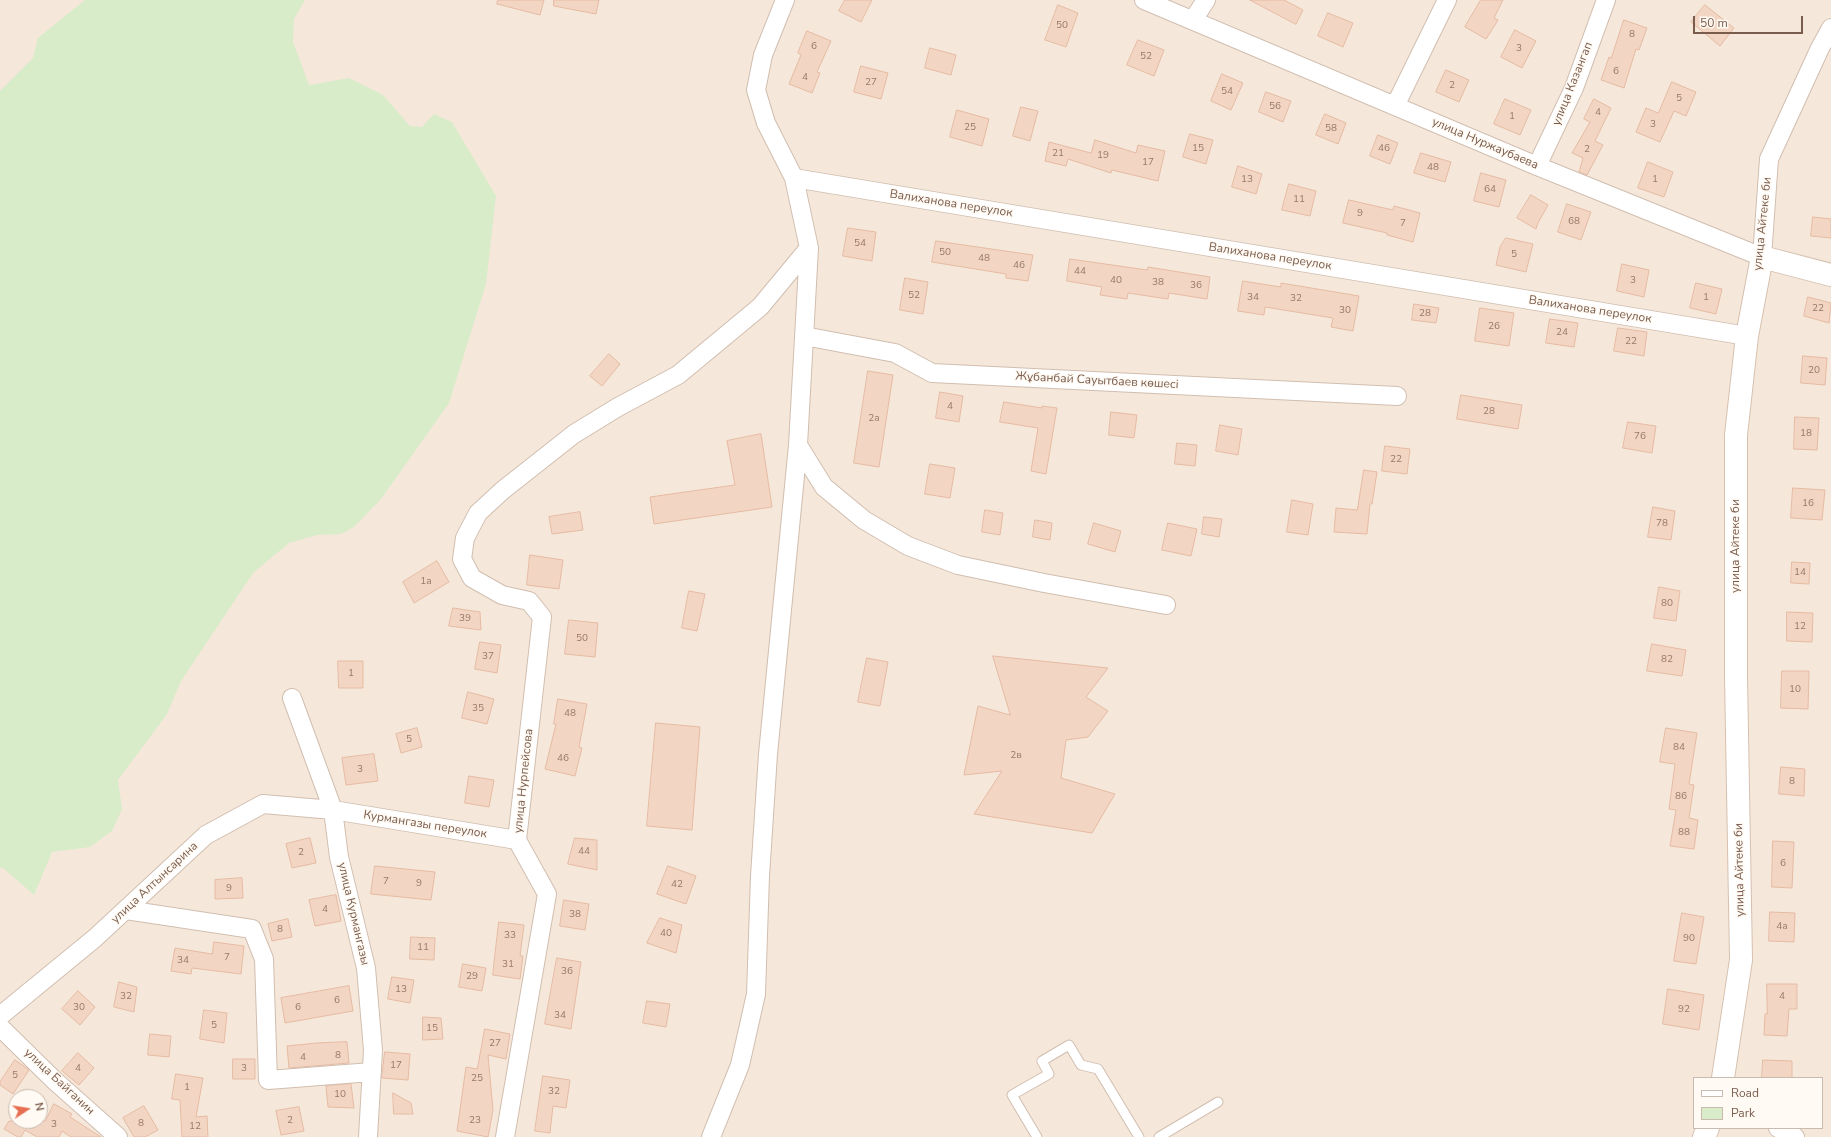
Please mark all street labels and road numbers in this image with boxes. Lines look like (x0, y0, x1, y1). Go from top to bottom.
street label: улица Казангап (1550, 40, 1596, 128)
street label: улица Нуржаубаева (1430, 115, 1540, 173)
street label: улица Айтеке би (1751, 177, 1775, 271)
street label: Валиханова переулок (889, 187, 1013, 221)
street label: Валиханова переулок (1208, 240, 1332, 274)
street label: Валиханова переулок (1528, 293, 1652, 327)
street label: Жұбанбай Сауытбаев көшесі (1015, 370, 1179, 392)
street label: улица Айтеке би (1729, 499, 1743, 593)
street label: улица Нурпейсова (511, 728, 537, 834)
street label: Курмангазы переулок (362, 808, 488, 842)
street label: улица Айтеке би (1732, 823, 1748, 917)
street label: улица Алтынсарина (109, 839, 201, 927)
street label: улица Курмангазы (334, 861, 372, 967)
street label: улица Байганин (21, 1046, 97, 1118)

